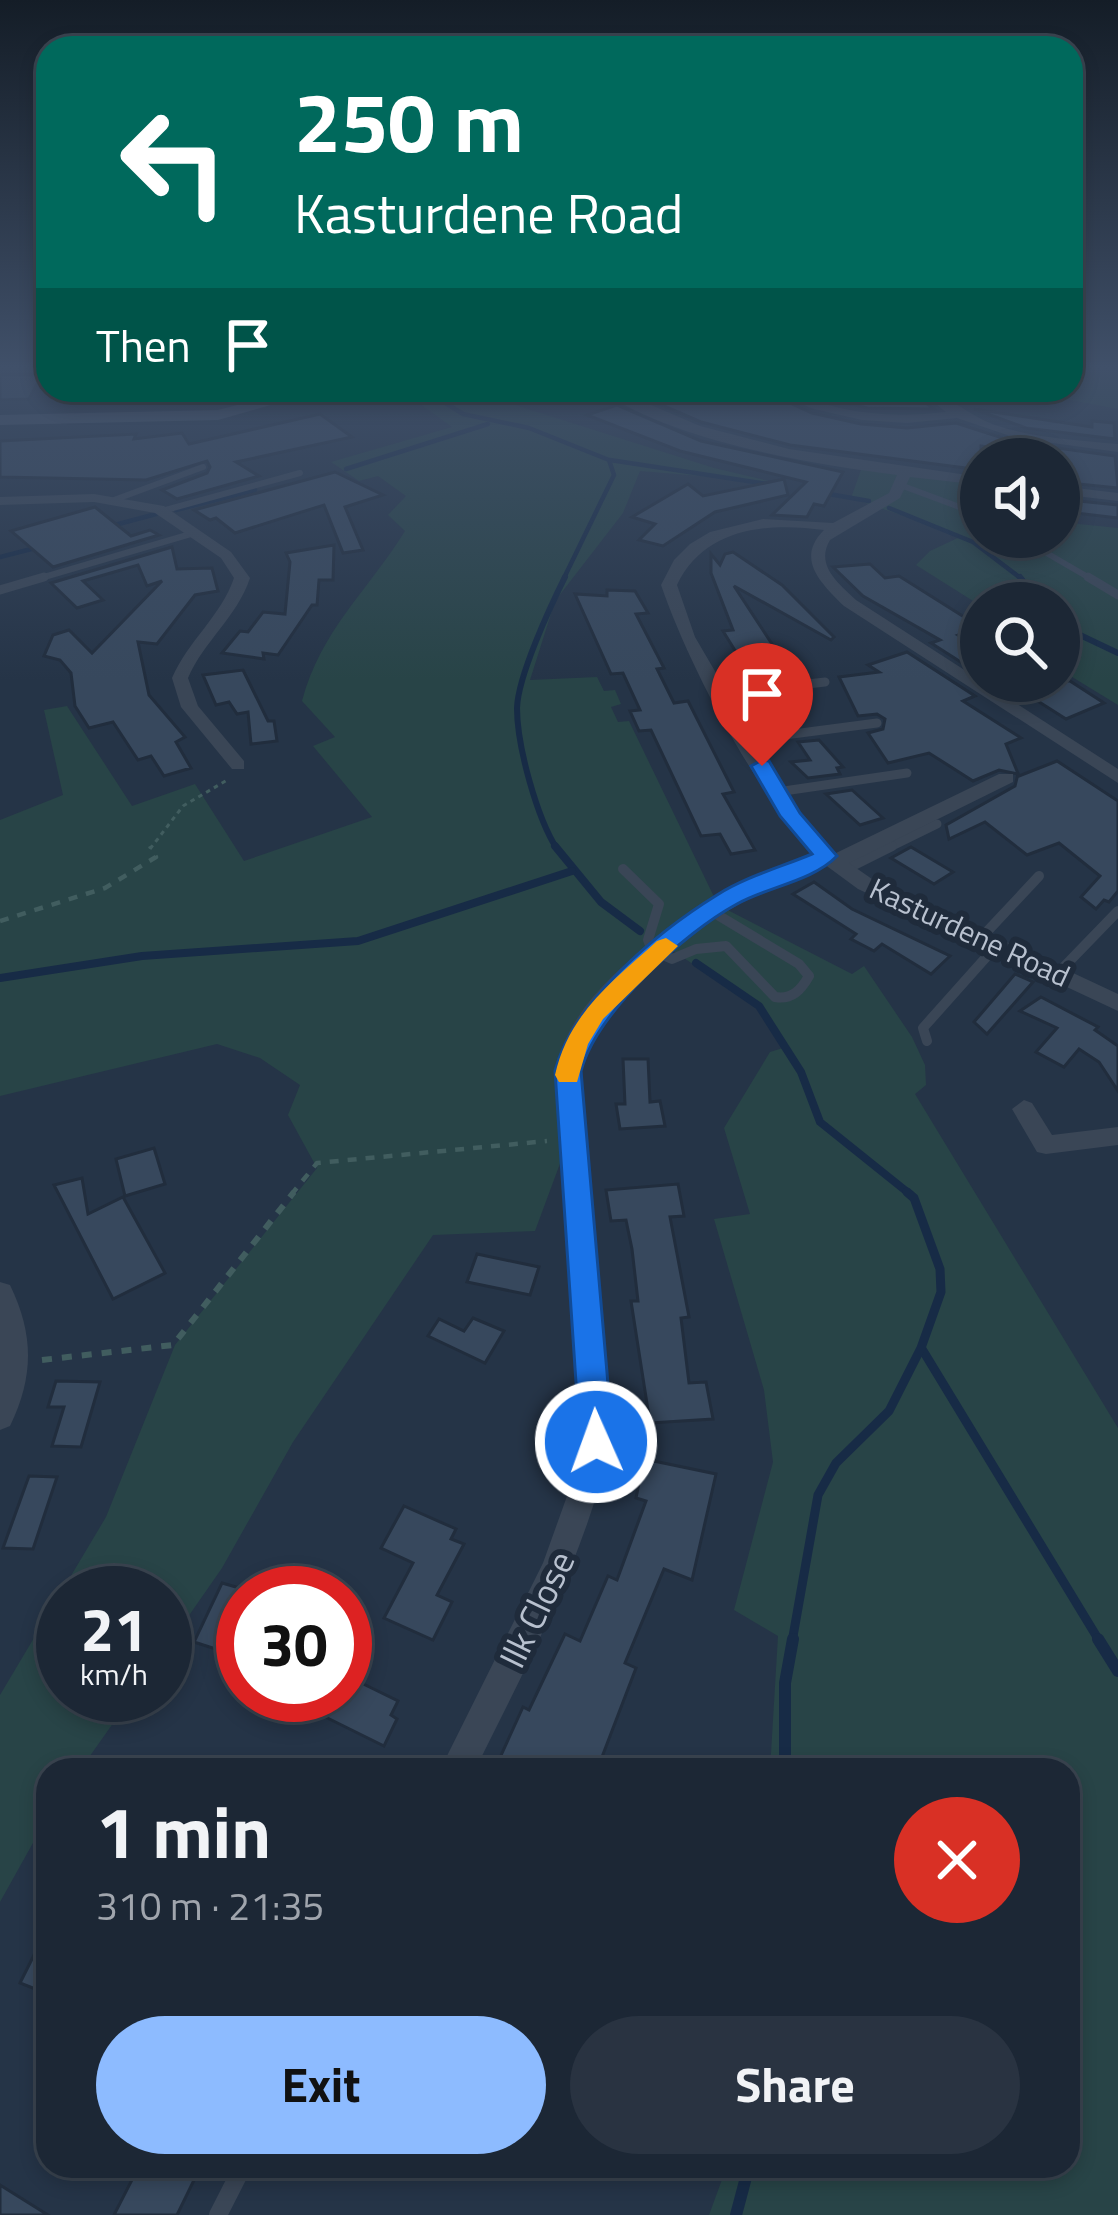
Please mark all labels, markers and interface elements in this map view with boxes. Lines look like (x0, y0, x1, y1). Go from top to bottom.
text: 250 m (294, 57, 524, 185)
icon: left (96, 84, 252, 240)
text: Kasturdene Road (294, 172, 683, 254)
text: Then (96, 311, 191, 379)
icon: arrive (215, 312, 281, 378)
map controls (960, 438, 1080, 702)
button: sound (960, 438, 1080, 558)
button: search (960, 582, 1080, 702)
pin (711, 643, 813, 766)
icon: arrive (729, 661, 795, 727)
street label: Kasturdene Road (862, 865, 1078, 999)
position arrow (533, 1379, 659, 1505)
street label: Ilk Close (484, 1541, 588, 1677)
speed limit sign: 30 (216, 1566, 372, 1722)
text: 21 (80, 1583, 148, 1674)
text: km/h (80, 1651, 148, 1697)
text: 1 min (96, 1776, 271, 1886)
button: close (894, 1797, 1020, 1923)
text: 310 m · 21:35 (96, 1876, 324, 1935)
button: Exit (96, 2016, 546, 2154)
button: Share (570, 2016, 1020, 2154)

